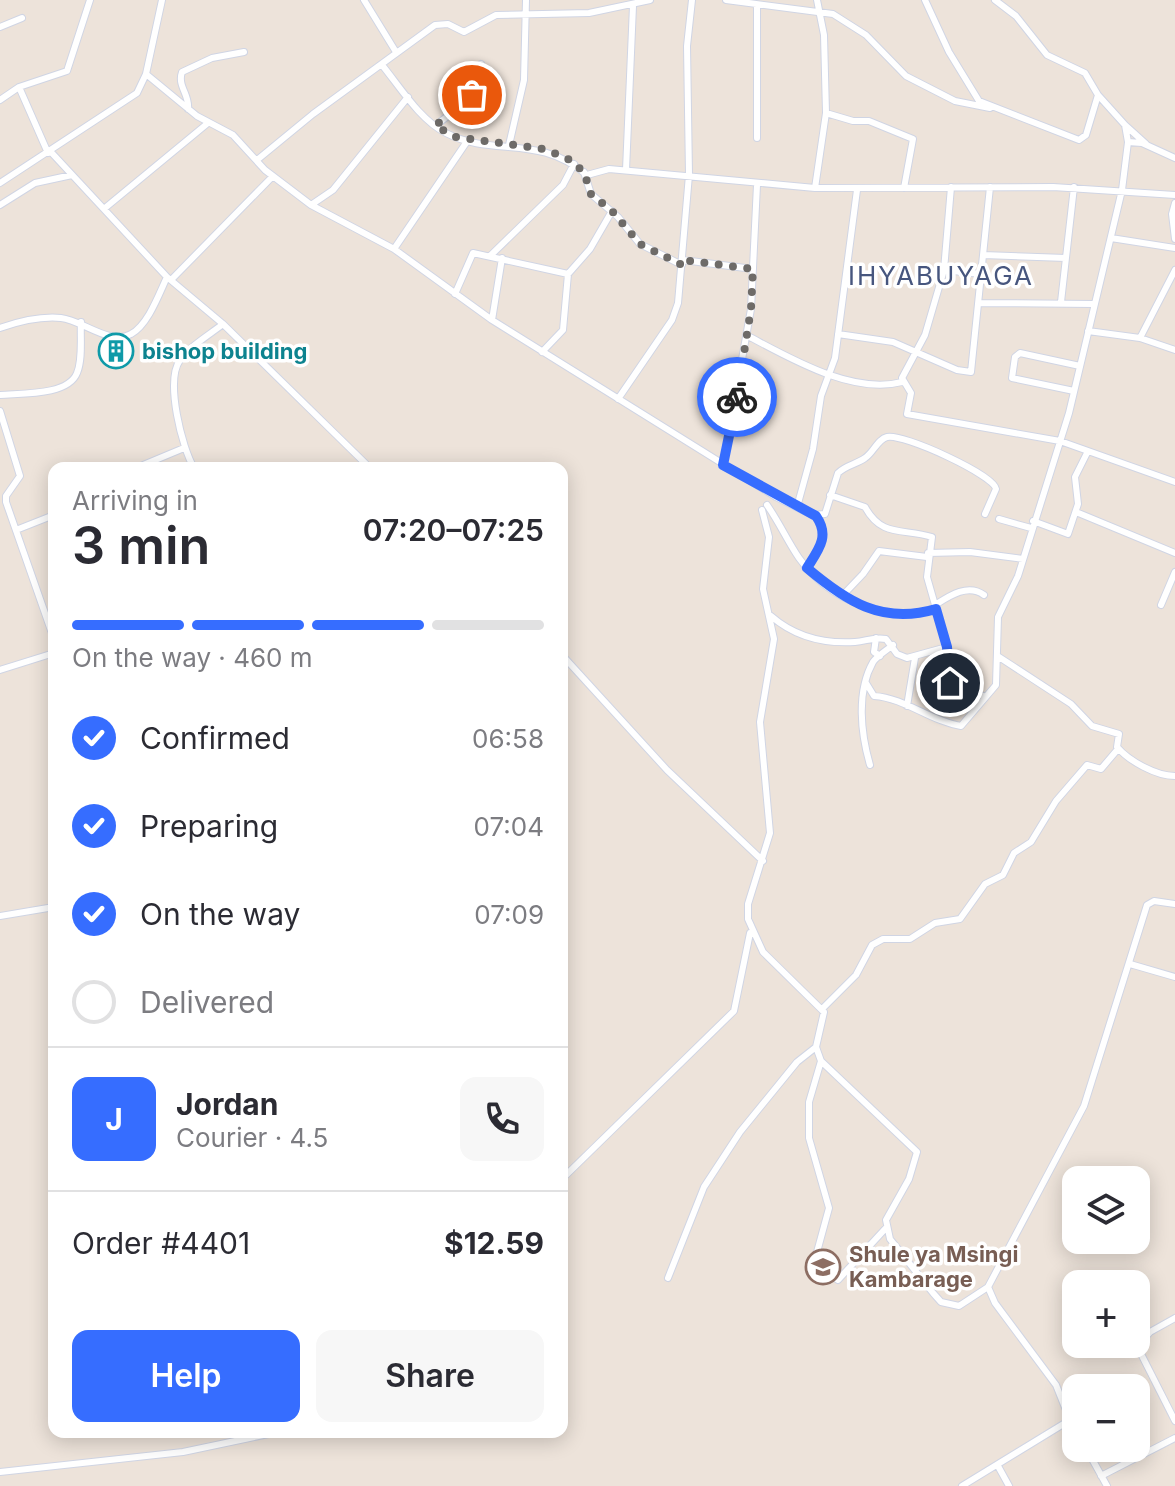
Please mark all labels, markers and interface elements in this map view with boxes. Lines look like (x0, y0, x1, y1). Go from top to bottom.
pin (438, 61, 506, 129)
icon: bag (450, 73, 494, 117)
district label: IHYABUYAGA (848, 260, 1034, 291)
building icon: bishop building (97, 332, 135, 370)
place label: bishop building (142, 338, 307, 364)
courier (697, 357, 777, 437)
icon: bike (715, 375, 759, 419)
text: Arriving in (72, 485, 198, 516)
text: 07:20–07:25 (363, 512, 544, 548)
text: 3 min (72, 514, 210, 577)
text: On the way · 460 m (72, 642, 313, 673)
pin (916, 649, 984, 717)
icon: home (928, 661, 972, 705)
icon: check (72, 716, 116, 760)
text: Confirmed (140, 720, 290, 756)
text: 06:58 (472, 723, 544, 754)
icon: check (72, 804, 116, 848)
text: Preparing (140, 808, 278, 844)
text: 07:04 (474, 811, 544, 842)
icon: check (72, 892, 116, 936)
text: On the way (140, 896, 300, 932)
text: 07:09 (474, 899, 544, 930)
text: Delivered (140, 984, 274, 1020)
button: phone (460, 1077, 544, 1161)
text: Jordan (176, 1086, 278, 1122)
text: J (105, 1101, 123, 1137)
text: Courier · 4.5 (176, 1122, 328, 1153)
map controls (1062, 1166, 1150, 1462)
button: layers (1062, 1166, 1150, 1254)
text: Order #4401 (72, 1225, 250, 1261)
text: $12.59 (444, 1225, 544, 1261)
place label: Shule ya Msingi Kambarage (849, 1241, 1018, 1292)
school or university icon: Shule ya Msingi Kambarage (804, 1248, 842, 1286)
button: + (1062, 1270, 1150, 1358)
button: Help (72, 1330, 300, 1422)
button: Share (316, 1330, 544, 1422)
button: − (1062, 1374, 1150, 1462)

